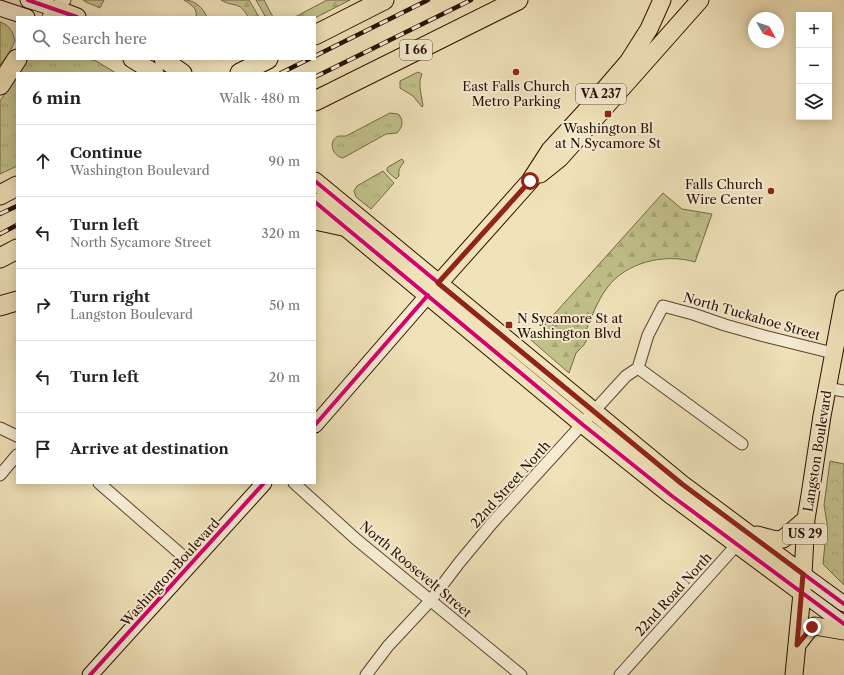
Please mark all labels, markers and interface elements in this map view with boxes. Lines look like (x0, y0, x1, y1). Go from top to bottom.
north arrow (748, 12, 784, 48)
map controls (796, 12, 832, 120)
button: + (796, 12, 832, 48)
search box (16, 16, 316, 60)
icon: search (30, 27, 52, 49)
text: Search here (62, 29, 147, 48)
road number: I 66 (400, 40, 432, 60)
button: − (796, 48, 832, 84)
marker: East Falls Church Metro Parking (511, 67, 521, 77)
place label: East Falls Church Metro Parking (462, 78, 570, 109)
road number: VA 237 (576, 84, 626, 104)
button: layers (796, 84, 832, 120)
text: 6 min (32, 88, 81, 108)
text: Walk · 480 m (219, 90, 300, 106)
marker: Washington Bl at N Sycamore St (603, 109, 613, 119)
place label: Washington Bl at N Sycamore St (555, 120, 661, 151)
text: Continue (70, 143, 142, 162)
icon: ahead (32, 150, 54, 172)
text: 90 m (269, 153, 300, 169)
text: Washington Boulevard (70, 162, 210, 178)
route start (521, 172, 539, 190)
place label: Falls Church Wire Center (685, 176, 764, 207)
marker: Falls Church Wire Center (766, 186, 776, 196)
text: Turn left (70, 215, 139, 234)
icon: left (32, 222, 54, 244)
text: 320 m (262, 225, 300, 241)
text: North Sycamore Street (70, 234, 211, 250)
text: Turn right (70, 287, 150, 306)
street label: North Tuckahoe Street (682, 289, 823, 343)
icon: right (32, 294, 54, 316)
text: 50 m (269, 297, 300, 313)
text: Langston Boulevard (70, 306, 193, 322)
place label: N Sycamore St at Washington Blvd (516, 310, 623, 341)
marker: N Sycamore St at Washington Blvd (504, 320, 514, 330)
icon: left (32, 366, 54, 388)
text: Turn left (70, 367, 139, 386)
text: 20 m (269, 369, 300, 385)
street label: Langston Boulevard (799, 389, 835, 513)
street label: 22nd Street North (467, 437, 553, 531)
icon: arrive (32, 438, 54, 460)
text: Arrive at destination (70, 439, 229, 458)
street label: Washington Boulevard (117, 515, 223, 630)
street label: North Roosevelt Street (357, 518, 475, 621)
road number: US 29 (783, 524, 827, 544)
street label: 22nd Road North (631, 549, 715, 639)
route end (803, 618, 821, 636)

